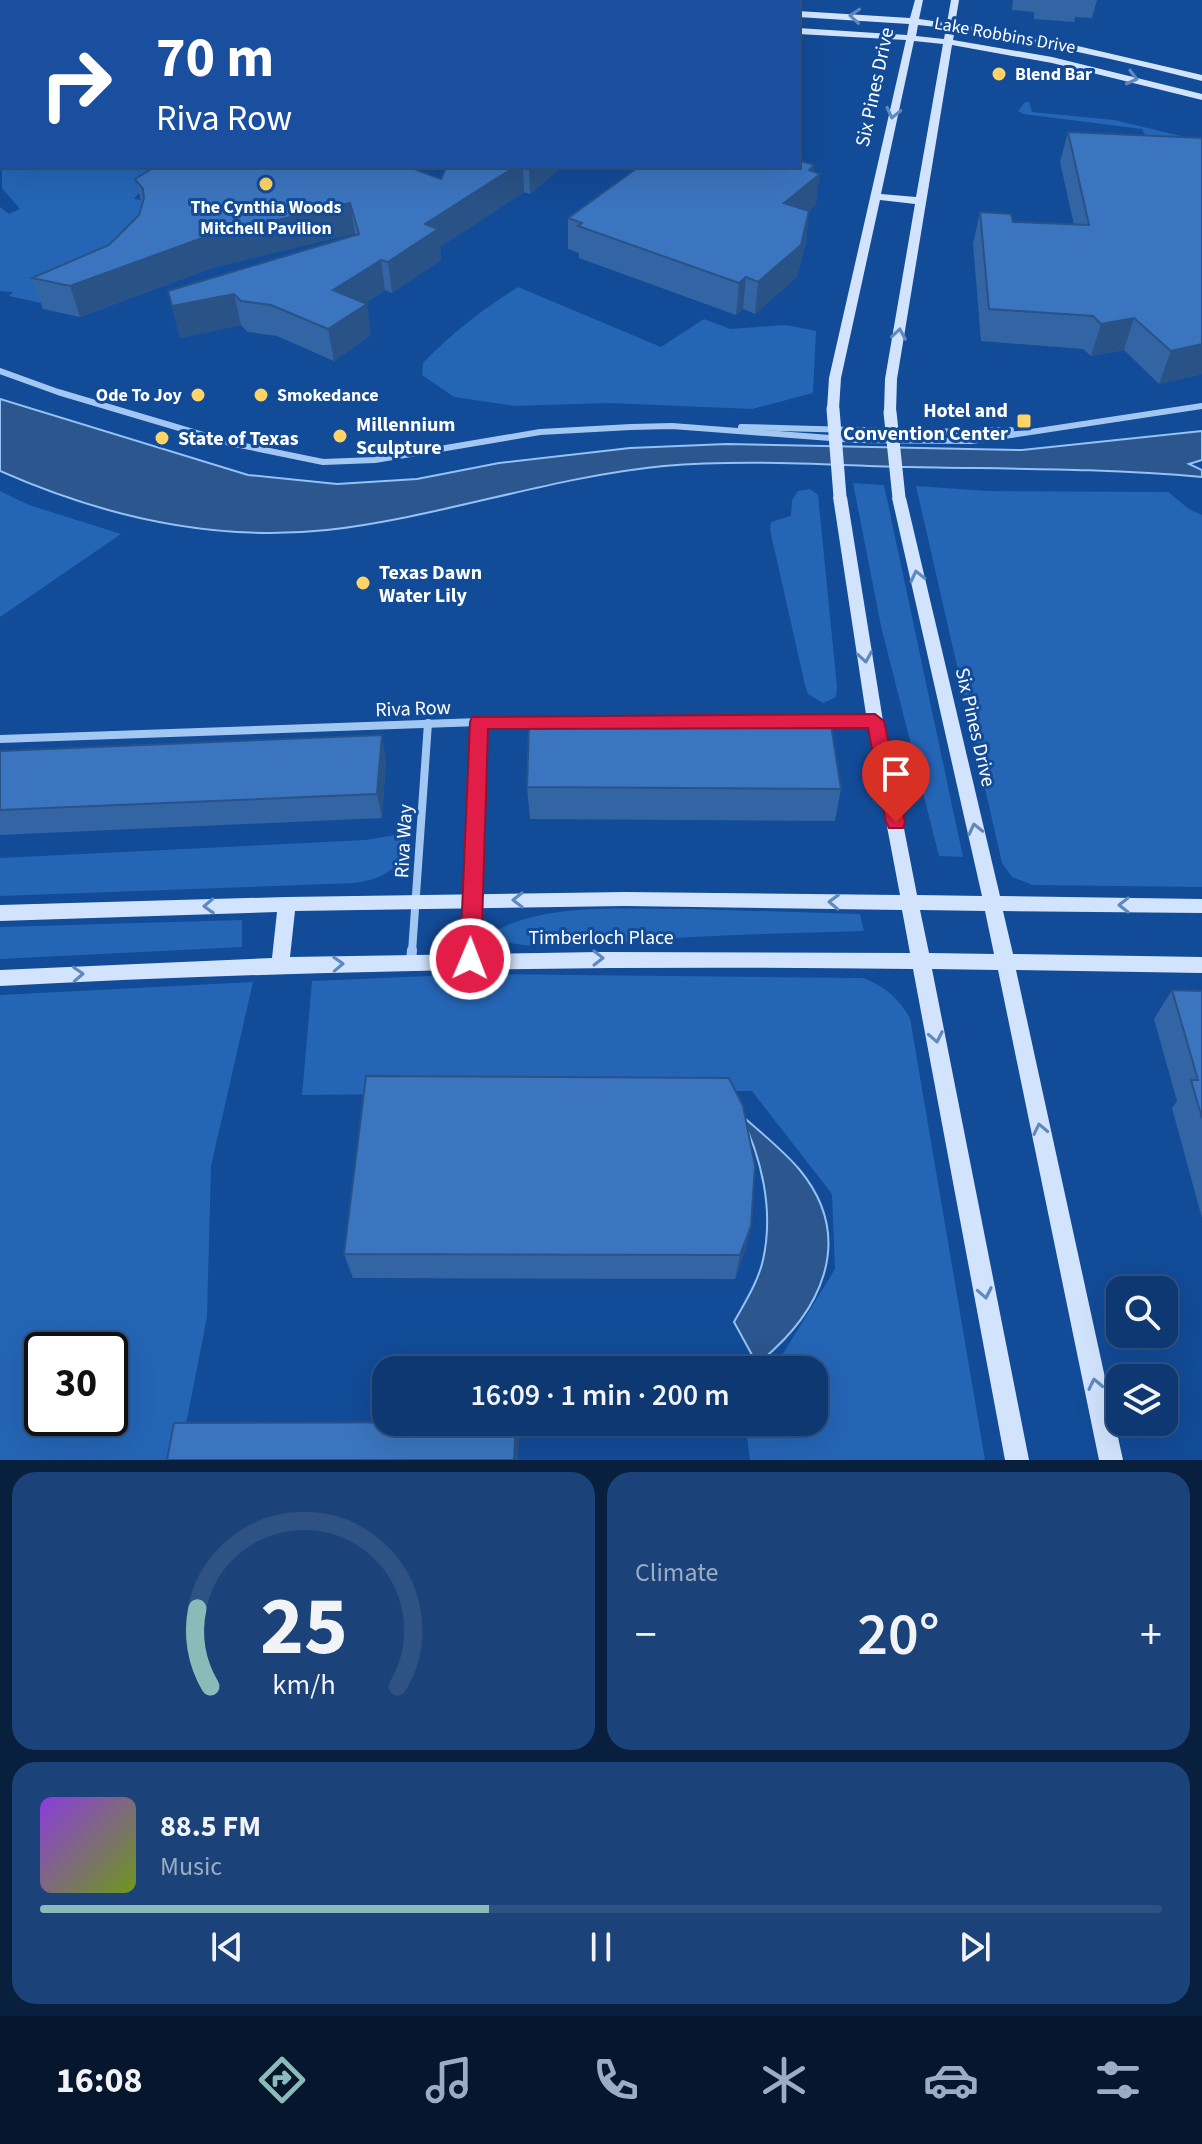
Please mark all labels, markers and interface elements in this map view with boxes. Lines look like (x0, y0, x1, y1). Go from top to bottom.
one-way arrow (848, 8, 861, 25)
street label: Lake Robbins Drive (932, 11, 1078, 60)
text: 70 m (156, 19, 274, 98)
street label: Six Pines Drive (849, 25, 901, 149)
icon: right (24, 32, 128, 136)
place label: Blend Bar (1015, 62, 1093, 87)
marker: Blend Bar (990, 65, 1008, 83)
one-way arrow (1125, 68, 1139, 85)
text: Riva Row (156, 93, 292, 144)
one-way arrow (885, 105, 902, 119)
marker: The Cynthia Woods Mitchell Pavilion (257, 175, 275, 193)
place label: The Cynthia Woods Mitchell Pavilion (190, 195, 342, 241)
one-way arrow (889, 328, 906, 341)
place label: Ode To Joy (96, 383, 183, 408)
place label: Smokedance (277, 383, 378, 408)
marker: Ode To Joy (189, 386, 207, 404)
marker: Smokedance (252, 386, 270, 404)
place label: Hotel and Convention Center (843, 397, 1008, 448)
place label: Millennium Sculpture (356, 411, 455, 462)
marker: Hotel and Convention Center (1015, 412, 1033, 430)
place label: State of Texas (178, 425, 299, 453)
marker: Millennium Sculpture (331, 427, 349, 445)
marker: State of Texas (153, 429, 171, 447)
place label: Texas Dawn Water Lily (379, 559, 482, 610)
one-way arrow (909, 569, 926, 583)
marker: Texas Dawn Water Lily (354, 574, 372, 592)
one-way arrow (856, 650, 873, 664)
street label: Six Pines Drive (948, 665, 1002, 790)
street label: Riva Row (375, 694, 451, 724)
pin (862, 740, 930, 822)
icon: arrive (874, 752, 918, 796)
street label: Riva Way (388, 803, 420, 879)
one-way arrow (967, 823, 984, 836)
one-way arrow (511, 892, 524, 909)
one-way arrow (827, 894, 840, 911)
one-way arrow (1117, 896, 1130, 914)
one-way arrow (202, 898, 215, 915)
position arrow (428, 917, 512, 1001)
street label: Timberloch Place (528, 924, 674, 952)
one-way arrow (592, 949, 605, 967)
one-way arrow (332, 955, 345, 972)
one-way arrow (72, 965, 85, 982)
one-way arrow (927, 1031, 944, 1044)
one-way arrow (1032, 1123, 1049, 1137)
map controls (1106, 1276, 1178, 1436)
button: search (1106, 1276, 1178, 1348)
one-way arrow (976, 1286, 993, 1299)
speed limit sign: 30 (24, 1332, 128, 1436)
button: layers (1106, 1364, 1178, 1436)
text: 16:09 · 1 min · 200 m (470, 1374, 730, 1417)
one-way arrow (1087, 1377, 1104, 1391)
text: Climate (635, 1554, 719, 1591)
text: 25 (260, 1568, 347, 1686)
text: 20° (857, 1593, 940, 1678)
text: − (635, 1604, 657, 1667)
text: + (1140, 1604, 1162, 1667)
text: km/h (272, 1665, 335, 1705)
text: 88.5 FM (160, 1805, 261, 1848)
text: Music (160, 1848, 222, 1885)
icon: previous (205, 1925, 249, 1969)
icon: pause (579, 1925, 623, 1969)
icon: next (953, 1925, 997, 1969)
icon: directions (254, 2052, 310, 2108)
icon: music (421, 2052, 477, 2108)
icon: phone (588, 2052, 644, 2108)
icon: climate (756, 2052, 812, 2108)
icon: car (923, 2052, 979, 2108)
icon: filters (1090, 2052, 1146, 2108)
text: 16:08 (56, 2055, 142, 2106)

